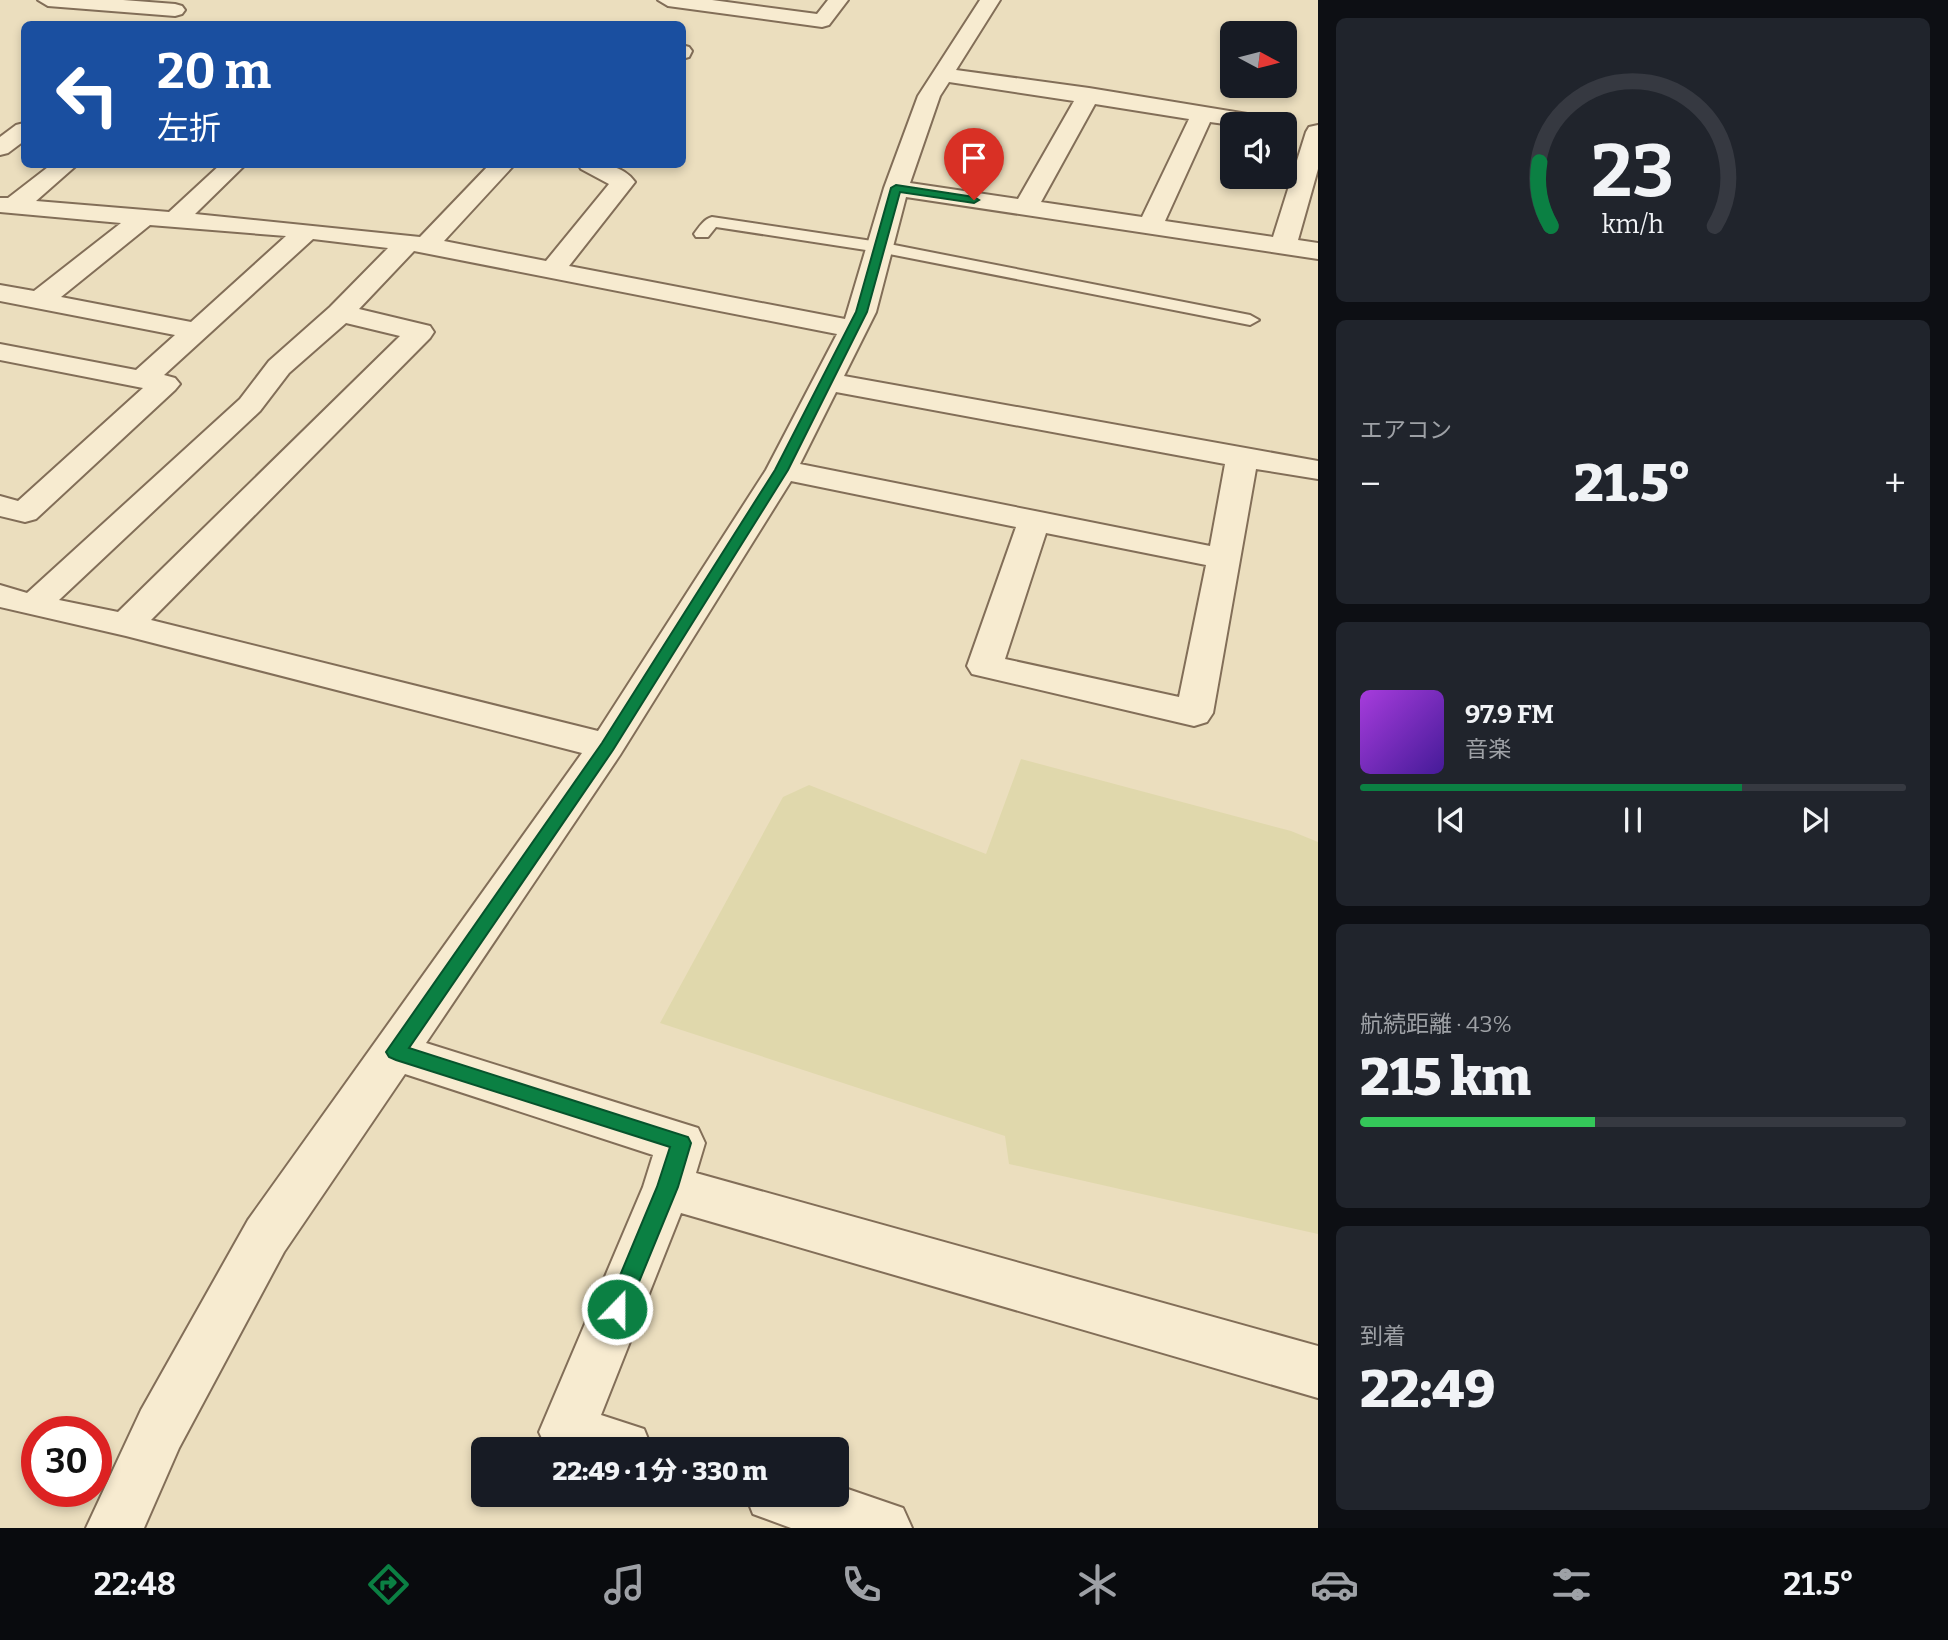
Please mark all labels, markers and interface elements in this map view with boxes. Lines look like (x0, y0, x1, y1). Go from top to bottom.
north arrow (1220, 21, 1297, 98)
map controls (1220, 21, 1297, 189)
text: 20 m (157, 42, 271, 101)
icon: left (42, 49, 133, 140)
text: 左折 (157, 109, 221, 147)
button: sound (1220, 112, 1297, 189)
pin (944, 128, 1004, 200)
text: 23 (1592, 128, 1674, 215)
icon: arrive (955, 139, 993, 177)
text: km/h (1602, 210, 1664, 240)
text: エアコン (1360, 416, 1452, 444)
text: 21.5° (1574, 452, 1691, 515)
text: − (1360, 461, 1381, 507)
text: + (1884, 461, 1906, 507)
text: 97.9 FM (1465, 699, 1554, 730)
text: 音楽 (1465, 735, 1511, 763)
icon: previous (1432, 801, 1470, 839)
icon: pause (1614, 801, 1652, 839)
icon: next (1796, 801, 1834, 839)
text: 航続距離 · 43% (1360, 1010, 1512, 1038)
text: 215 km (1360, 1046, 1531, 1109)
position arrow (580, 1272, 654, 1346)
text: 到着 (1360, 1322, 1406, 1350)
text: 22:49 (1360, 1358, 1495, 1421)
speed limit sign: 30 (21, 1416, 112, 1507)
text: 22:49 · 1 分 · 330 m (552, 1456, 768, 1487)
icon: directions (364, 1560, 413, 1609)
icon: music (600, 1560, 649, 1609)
icon: phone (837, 1560, 886, 1609)
icon: climate (1073, 1560, 1122, 1609)
icon: car (1310, 1560, 1359, 1609)
icon: filters (1547, 1560, 1596, 1609)
text: 22:48 (94, 1565, 176, 1603)
text: 21.5° (1783, 1565, 1854, 1603)

